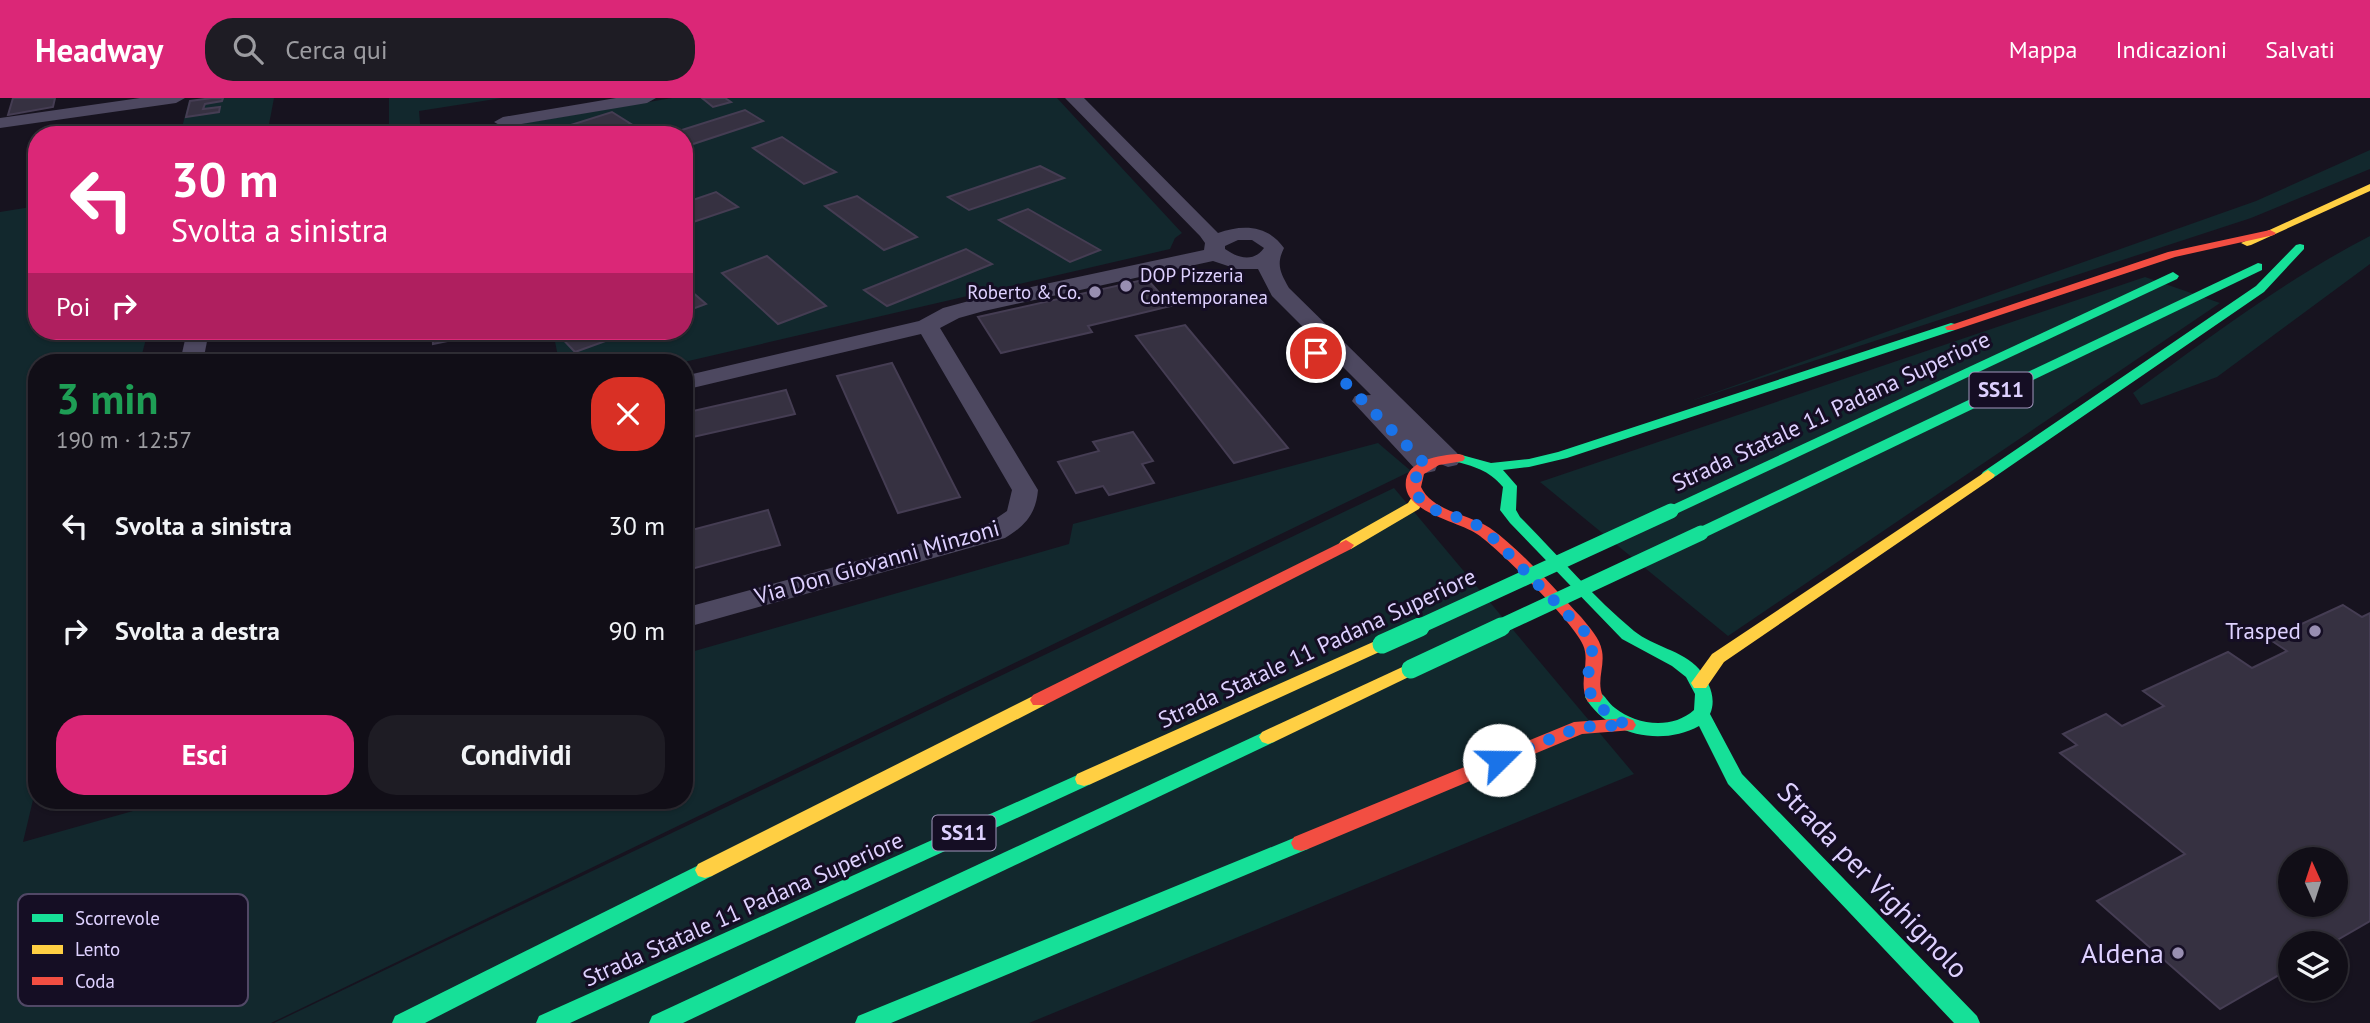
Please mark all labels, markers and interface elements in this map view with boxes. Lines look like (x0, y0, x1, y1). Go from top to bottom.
search box (205, 18, 695, 81)
text: Headway (35, 28, 163, 71)
icon: search (229, 30, 267, 68)
text: Cerca qui (285, 33, 388, 66)
text: Mappa (2009, 34, 2078, 65)
text: Indicazioni (2116, 34, 2227, 65)
text: Salvati (2265, 34, 2335, 65)
text: 30 m (171, 147, 278, 211)
icon: left (56, 154, 147, 245)
text: Svolta a sinistra (171, 209, 388, 251)
place label: DOP Pizzeria Contemporanea (1140, 263, 1268, 309)
marker: DOP Pizzeria Contemporanea (1118, 278, 1134, 294)
place label: Roberto & Co. (967, 280, 1081, 304)
marker: Roberto & Co. (1087, 284, 1103, 300)
icon: right (105, 287, 143, 325)
text: Poi (56, 290, 91, 323)
pin (1286, 323, 1346, 383)
street label: Strada Statale 11 Padana Superiore (1667, 324, 1994, 497)
icon: arrive (1297, 334, 1335, 372)
text: 3 min (56, 371, 158, 426)
road number: SS11 (1969, 372, 2032, 408)
button: close (591, 377, 665, 451)
text: 190 m · 12:57 (56, 425, 192, 454)
icon: left (56, 507, 94, 545)
text: Svolta a sinistra (115, 509, 292, 542)
text: 30 m (609, 509, 665, 542)
street label: Via Don Giovanni Minzoni (750, 513, 1002, 611)
street label: Strada Statale 11 Padana Superiore (1153, 561, 1480, 734)
icon: right (56, 612, 94, 650)
text: Svolta a destra (115, 614, 280, 647)
text: 90 m (609, 614, 665, 647)
place label: Trasped (2225, 616, 2301, 645)
marker: Trasped (2307, 623, 2323, 639)
button: Esci (56, 715, 354, 795)
button: Condividi (368, 715, 665, 795)
position arrow (1462, 723, 1536, 797)
street label: Strada per Vighignolo (1770, 773, 1977, 986)
road number: SS11 (932, 816, 996, 850)
street label: Strada Statale 11 Padana Superiore (578, 825, 907, 992)
north arrow (2278, 847, 2348, 917)
map controls (2278, 847, 2348, 1001)
legend (18, 894, 248, 1006)
text: Scorrevole (75, 906, 160, 930)
button: layers (2278, 931, 2348, 1001)
place label: Aldena (2081, 934, 2164, 971)
text: Lento (75, 937, 120, 961)
marker: Aldena (2170, 945, 2186, 961)
text: Coda (75, 969, 115, 993)

